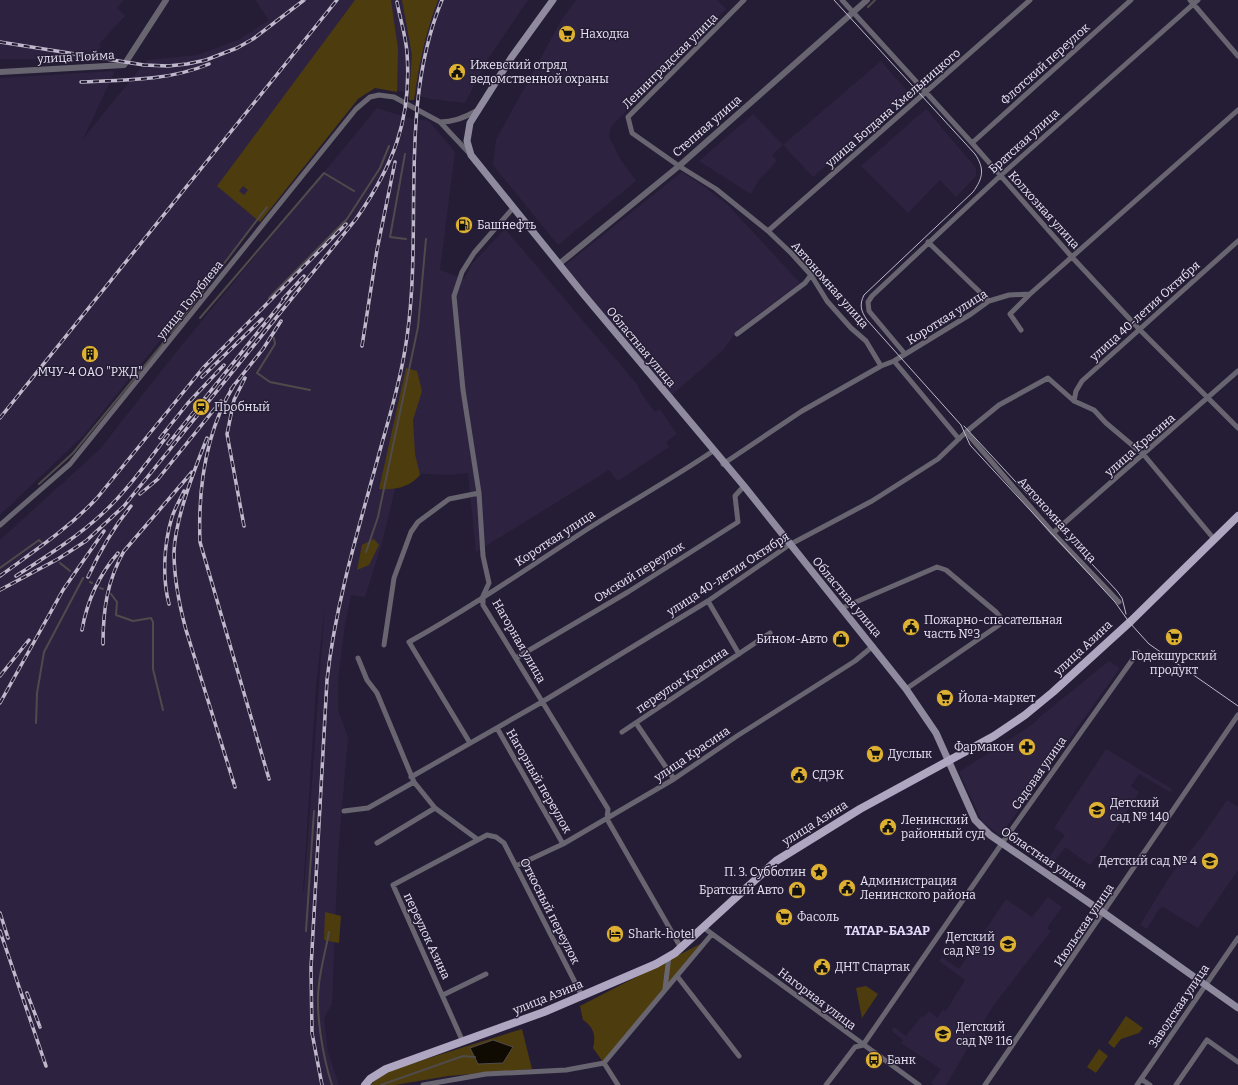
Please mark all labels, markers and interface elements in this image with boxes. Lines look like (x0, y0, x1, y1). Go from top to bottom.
street label: Ленинградская улица (620, 10, 721, 111)
street label: Флотский переулок (998, 20, 1092, 108)
supermarket icon: Находка (557, 24, 577, 44)
place label: Находка (580, 27, 630, 41)
street label: улица Богдана Хмельницкого (822, 46, 963, 171)
street label: улица Пойма (36, 48, 115, 66)
place label: Ижевский отряд ведомственной охраны (470, 58, 609, 86)
public building icon: Ижевский отряд ведомственной охраны (447, 62, 467, 82)
street label: Степная улица (670, 92, 745, 160)
street label: Братская улица (986, 105, 1062, 176)
street label: Колхозная улица (1005, 168, 1083, 252)
fuel station icon: Башнефть (454, 215, 474, 235)
place label: Башнефть (477, 218, 536, 232)
street label: Автономная улица (789, 239, 872, 331)
street label: улица Голублева (153, 257, 226, 343)
street label: улица 40-летия Октября (1086, 258, 1203, 365)
street label: Короткая улица (904, 286, 990, 347)
street label: Областная улица (603, 304, 679, 390)
building icon: МЧУ-4 ОАО "РЖД" (80, 344, 100, 364)
place label: МЧУ-4 ОАО "РЖД" (37, 365, 143, 379)
station icon: Пробный (191, 397, 211, 417)
place label: Пробный (214, 400, 270, 414)
street label: улица Красина (1101, 410, 1178, 480)
street label: Автономная улица (1015, 474, 1099, 566)
street label: Короткая улица (512, 507, 598, 569)
street label: улица 40-летия Октября (663, 529, 792, 619)
street label: Омский переулок (591, 539, 687, 605)
street label: Областная улица (809, 554, 885, 640)
street label: Нагорная улица (489, 597, 549, 686)
place label: Пожарно-спасательная часть №3 (923, 613, 1063, 641)
public building icon: Пожарно-спасательная часть №3 (901, 617, 921, 637)
street label: улица Азина (1050, 617, 1115, 679)
supermarket icon: Годекшурский продукт (1164, 627, 1184, 647)
shop icon: Бином-Авто (831, 629, 851, 649)
place label: Бином-Авто (756, 632, 828, 646)
street label: переулок Красина (633, 644, 731, 716)
place label: Годекшурский продукт (1131, 649, 1217, 677)
supermarket icon: Йола-маркет (935, 688, 955, 708)
place label: Йола-маркет (958, 690, 1036, 705)
street label: улица Красина (651, 723, 733, 785)
street label: Нагорный переулок (503, 726, 575, 836)
street label: Садовая улица (1009, 733, 1070, 812)
pharmacy icon: Фармакон (1017, 737, 1037, 757)
place label: Фармакон (954, 740, 1014, 754)
supermarket icon: Дуслык (865, 744, 885, 764)
place label: Дуслык (888, 747, 932, 761)
public building icon: СДЭК (789, 765, 809, 785)
place label: СДЭК (812, 768, 844, 782)
place label: Детский сад № 140 (1110, 796, 1169, 824)
street label: улица Азина (779, 797, 851, 849)
school or university icon: Детский сад № 140 (1087, 800, 1107, 820)
place label: Ленинский районный суд (901, 813, 985, 841)
public building icon: Ленинский районный суд (878, 817, 898, 837)
street label: Областная улица (998, 824, 1090, 892)
school or university icon: Детский сад № 4 (1200, 851, 1220, 871)
place label: Детский сад № 4 (1099, 854, 1197, 868)
street label: Откосный переулок (517, 856, 583, 966)
place icon: П. З. Субботин (809, 862, 829, 882)
place label: П. З. Субботин (724, 865, 806, 879)
place label: Администрация Ленинского района (860, 874, 976, 902)
public building icon: Администрация Ленинского района (837, 878, 857, 898)
shop icon: Братский Авто (787, 880, 807, 900)
street label: Июльская улица (1051, 881, 1117, 969)
place label: Братский Авто (699, 883, 784, 897)
street label: переулок Азина (401, 891, 453, 982)
supermarket icon: Фасоль (774, 907, 794, 927)
place label: Фасоль (797, 910, 839, 924)
district label: ТАТАР-БАЗАР (844, 923, 930, 938)
hotel icon: Shark-hotel (605, 924, 625, 944)
place label: Shark-hotel (628, 927, 695, 941)
place label: Детский сад № 19 (943, 930, 995, 958)
school or university icon: Детский сад № 19 (998, 934, 1018, 954)
public building icon: ДНТ Спартак (812, 957, 832, 977)
place label: ДНТ Спартак (835, 960, 910, 974)
street label: Заводская улица (1146, 961, 1212, 1050)
street label: Нагорная улица (775, 965, 859, 1033)
street label: улица Азина (510, 976, 585, 1018)
place label: Детский сад № 116 (956, 1020, 1013, 1048)
school or university icon: Детский сад № 116 (933, 1024, 953, 1044)
bus stop icon: Банк (864, 1050, 884, 1070)
place label: Банк (887, 1053, 916, 1067)

